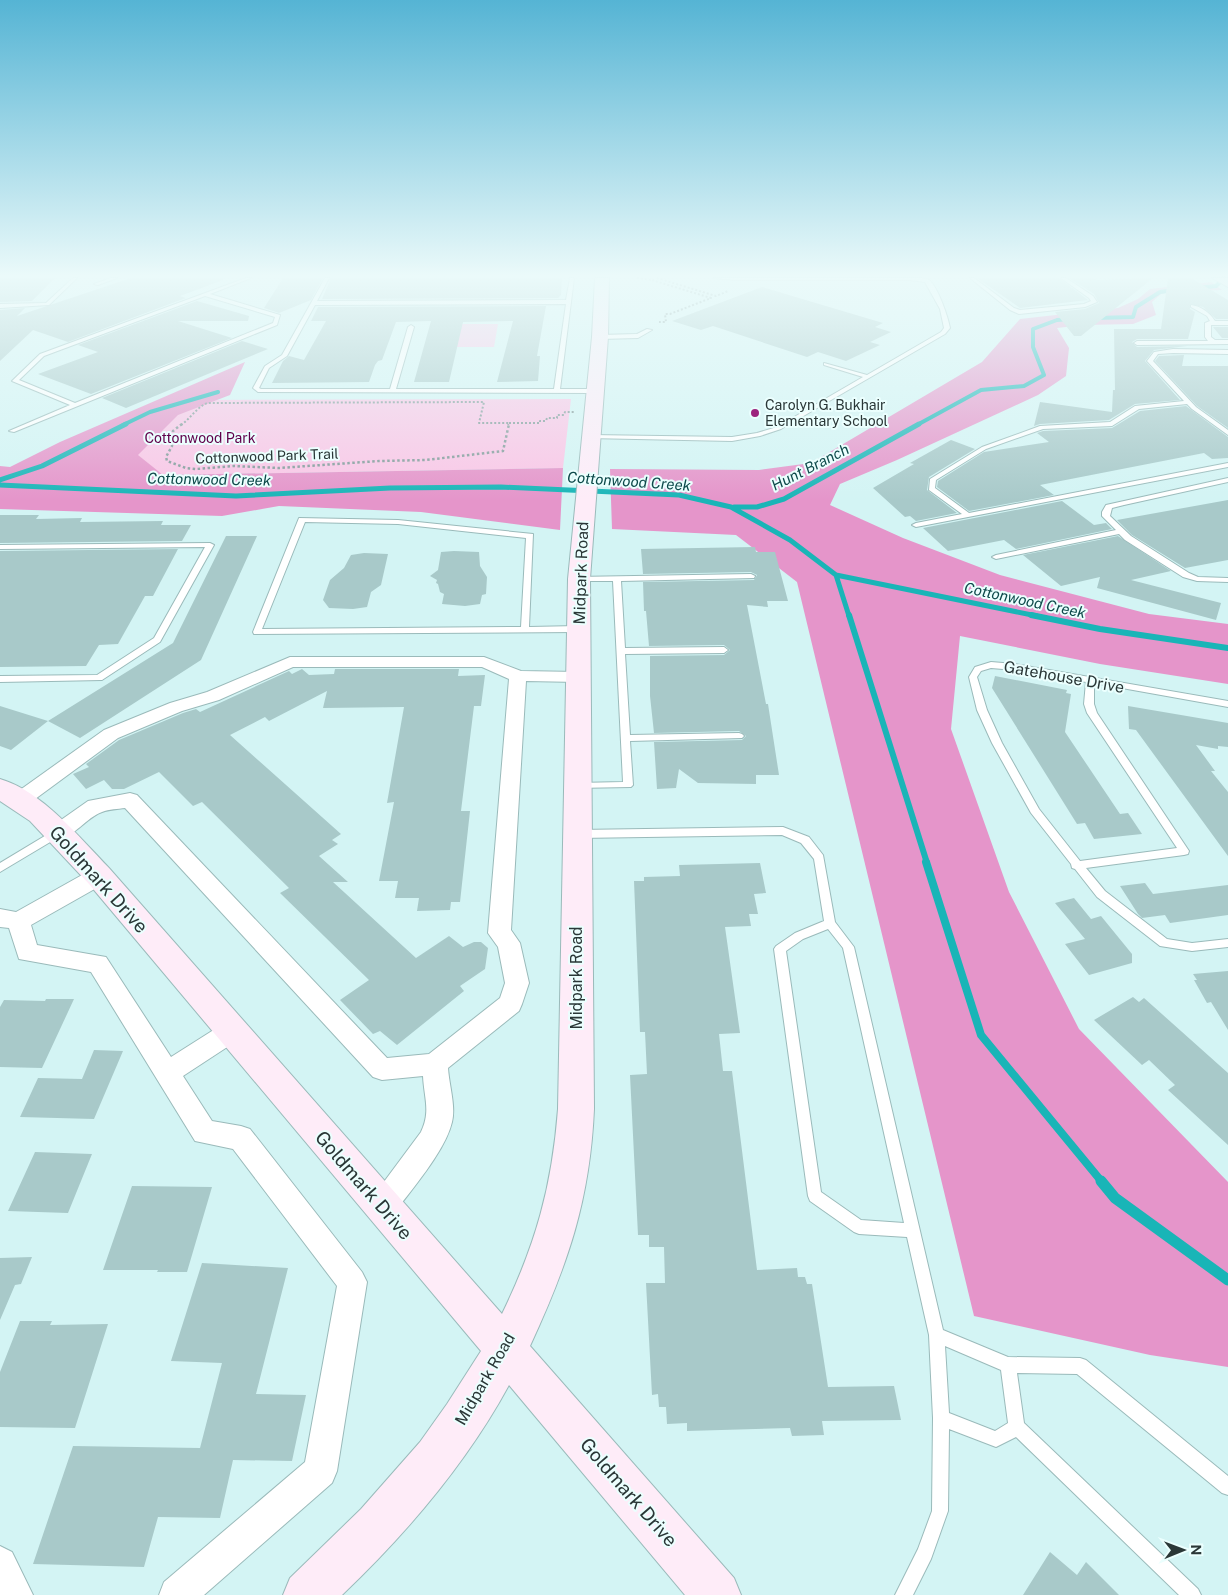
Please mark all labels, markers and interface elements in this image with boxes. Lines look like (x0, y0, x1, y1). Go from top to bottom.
place label: Carolyn G. Bukhair Elementary School (765, 397, 888, 429)
marker: Carolyn G. Bukhair Elementary School (749, 407, 761, 419)
park label: Cottonwood Park (144, 430, 256, 446)
water label: Hunt Branch (768, 440, 852, 494)
street label: Cottonwood Park Trail (195, 446, 339, 466)
water label: Cottonwood Creek (567, 468, 692, 494)
water label: Cottonwood Creek (147, 469, 272, 489)
street label: Midpark Road (570, 521, 592, 625)
water label: Cottonwood Creek (963, 579, 1088, 621)
street label: Gatehouse Drive (1002, 657, 1126, 697)
street label: Goldmark Drive (45, 821, 153, 937)
street label: Midpark Road (567, 926, 586, 1030)
street label: Goldmark Drive (311, 1126, 417, 1244)
street label: Midpark Road (451, 1330, 519, 1428)
street label: Goldmark Drive (576, 1433, 682, 1551)
north arrow (1158, 1525, 1208, 1575)
text: N (1188, 1544, 1204, 1555)

